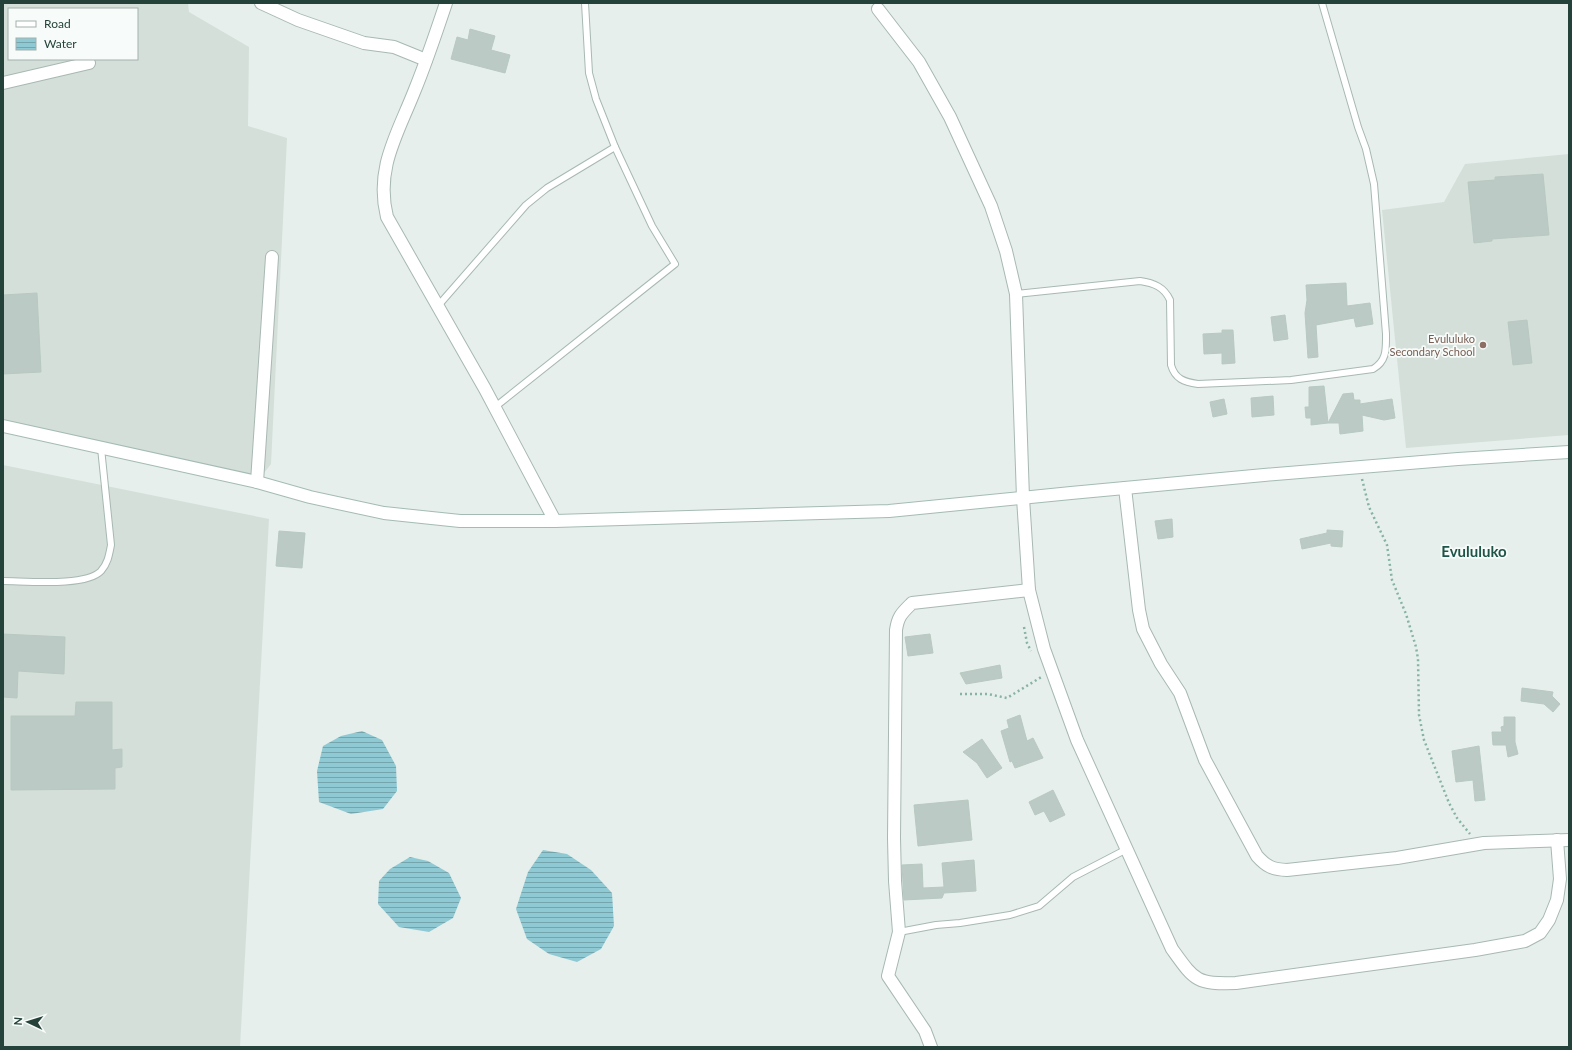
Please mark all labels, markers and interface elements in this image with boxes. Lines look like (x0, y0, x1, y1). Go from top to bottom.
legend (8, 8, 138, 60)
text: Road (44, 16, 71, 31)
text: Water (44, 36, 77, 51)
place label: Evululuko Secondary School (1389, 332, 1475, 358)
marker: Evululuko Secondary School (1478, 340, 1488, 350)
district label: Evululuko (1441, 542, 1507, 560)
north arrow (8, 1002, 48, 1042)
text: N (11, 1017, 24, 1026)

